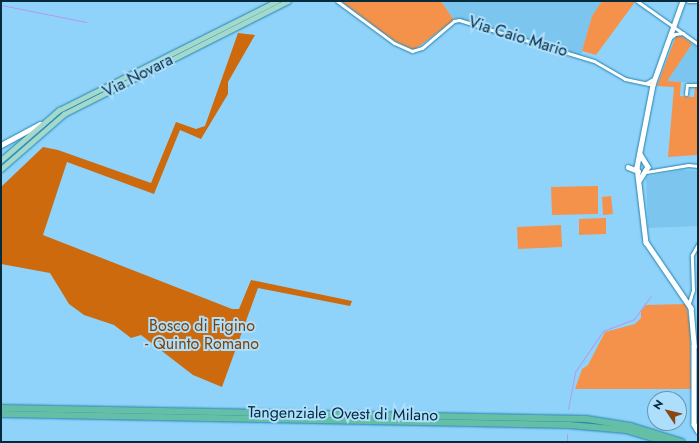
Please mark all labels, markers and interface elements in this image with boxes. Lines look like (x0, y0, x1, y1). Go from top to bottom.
street label: Via Caio Mario (466, 13, 570, 61)
street label: Via Novara (100, 50, 176, 102)
park label: Bosco di Figino - Quinto Romano (145, 316, 259, 354)
north arrow (647, 391, 687, 431)
text: N (649, 397, 667, 413)
street label: Tangenziale Ovest di Milano (248, 403, 438, 425)

